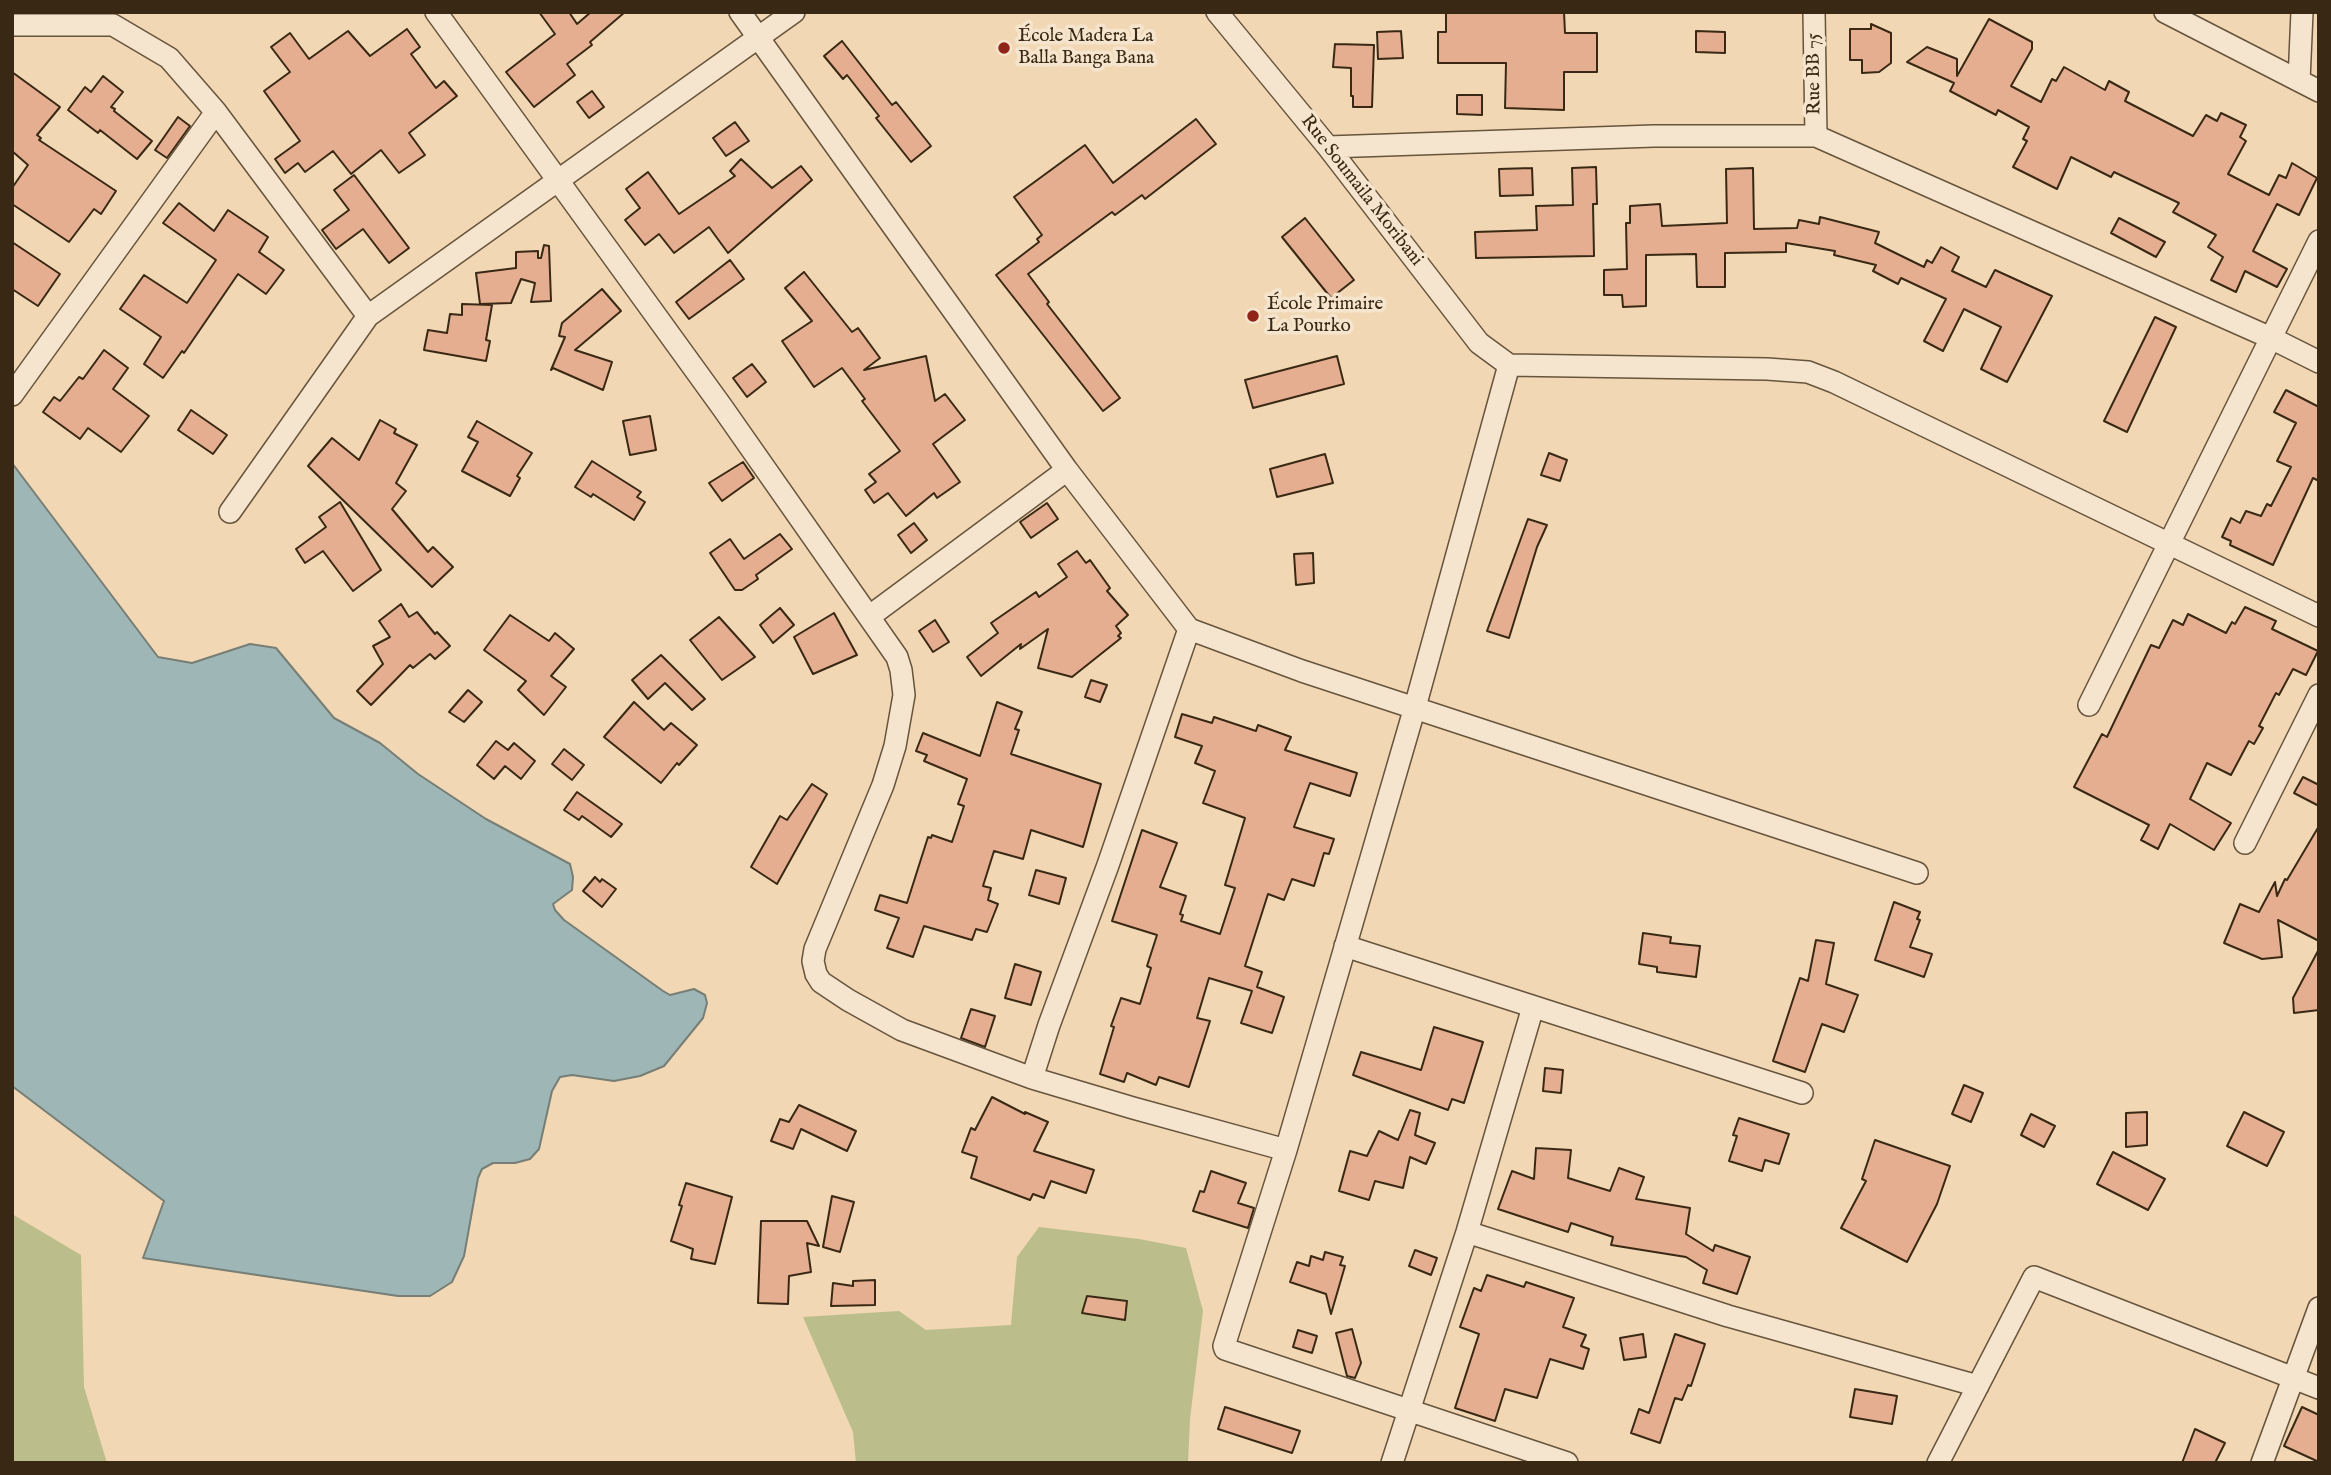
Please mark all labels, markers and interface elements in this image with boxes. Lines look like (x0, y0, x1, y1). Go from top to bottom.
place label: École Madera La Balla Banga Bana (1018, 26, 1154, 70)
street label: Rue BB 75 (1803, 33, 1827, 115)
marker: École Madera La Balla Banga Bana (996, 40, 1012, 56)
street label: Rue Soumaila Moribani (1295, 111, 1427, 271)
place label: École Primaire La Pourko (1267, 294, 1383, 338)
marker: École Primaire La Pourko (1245, 308, 1261, 324)

